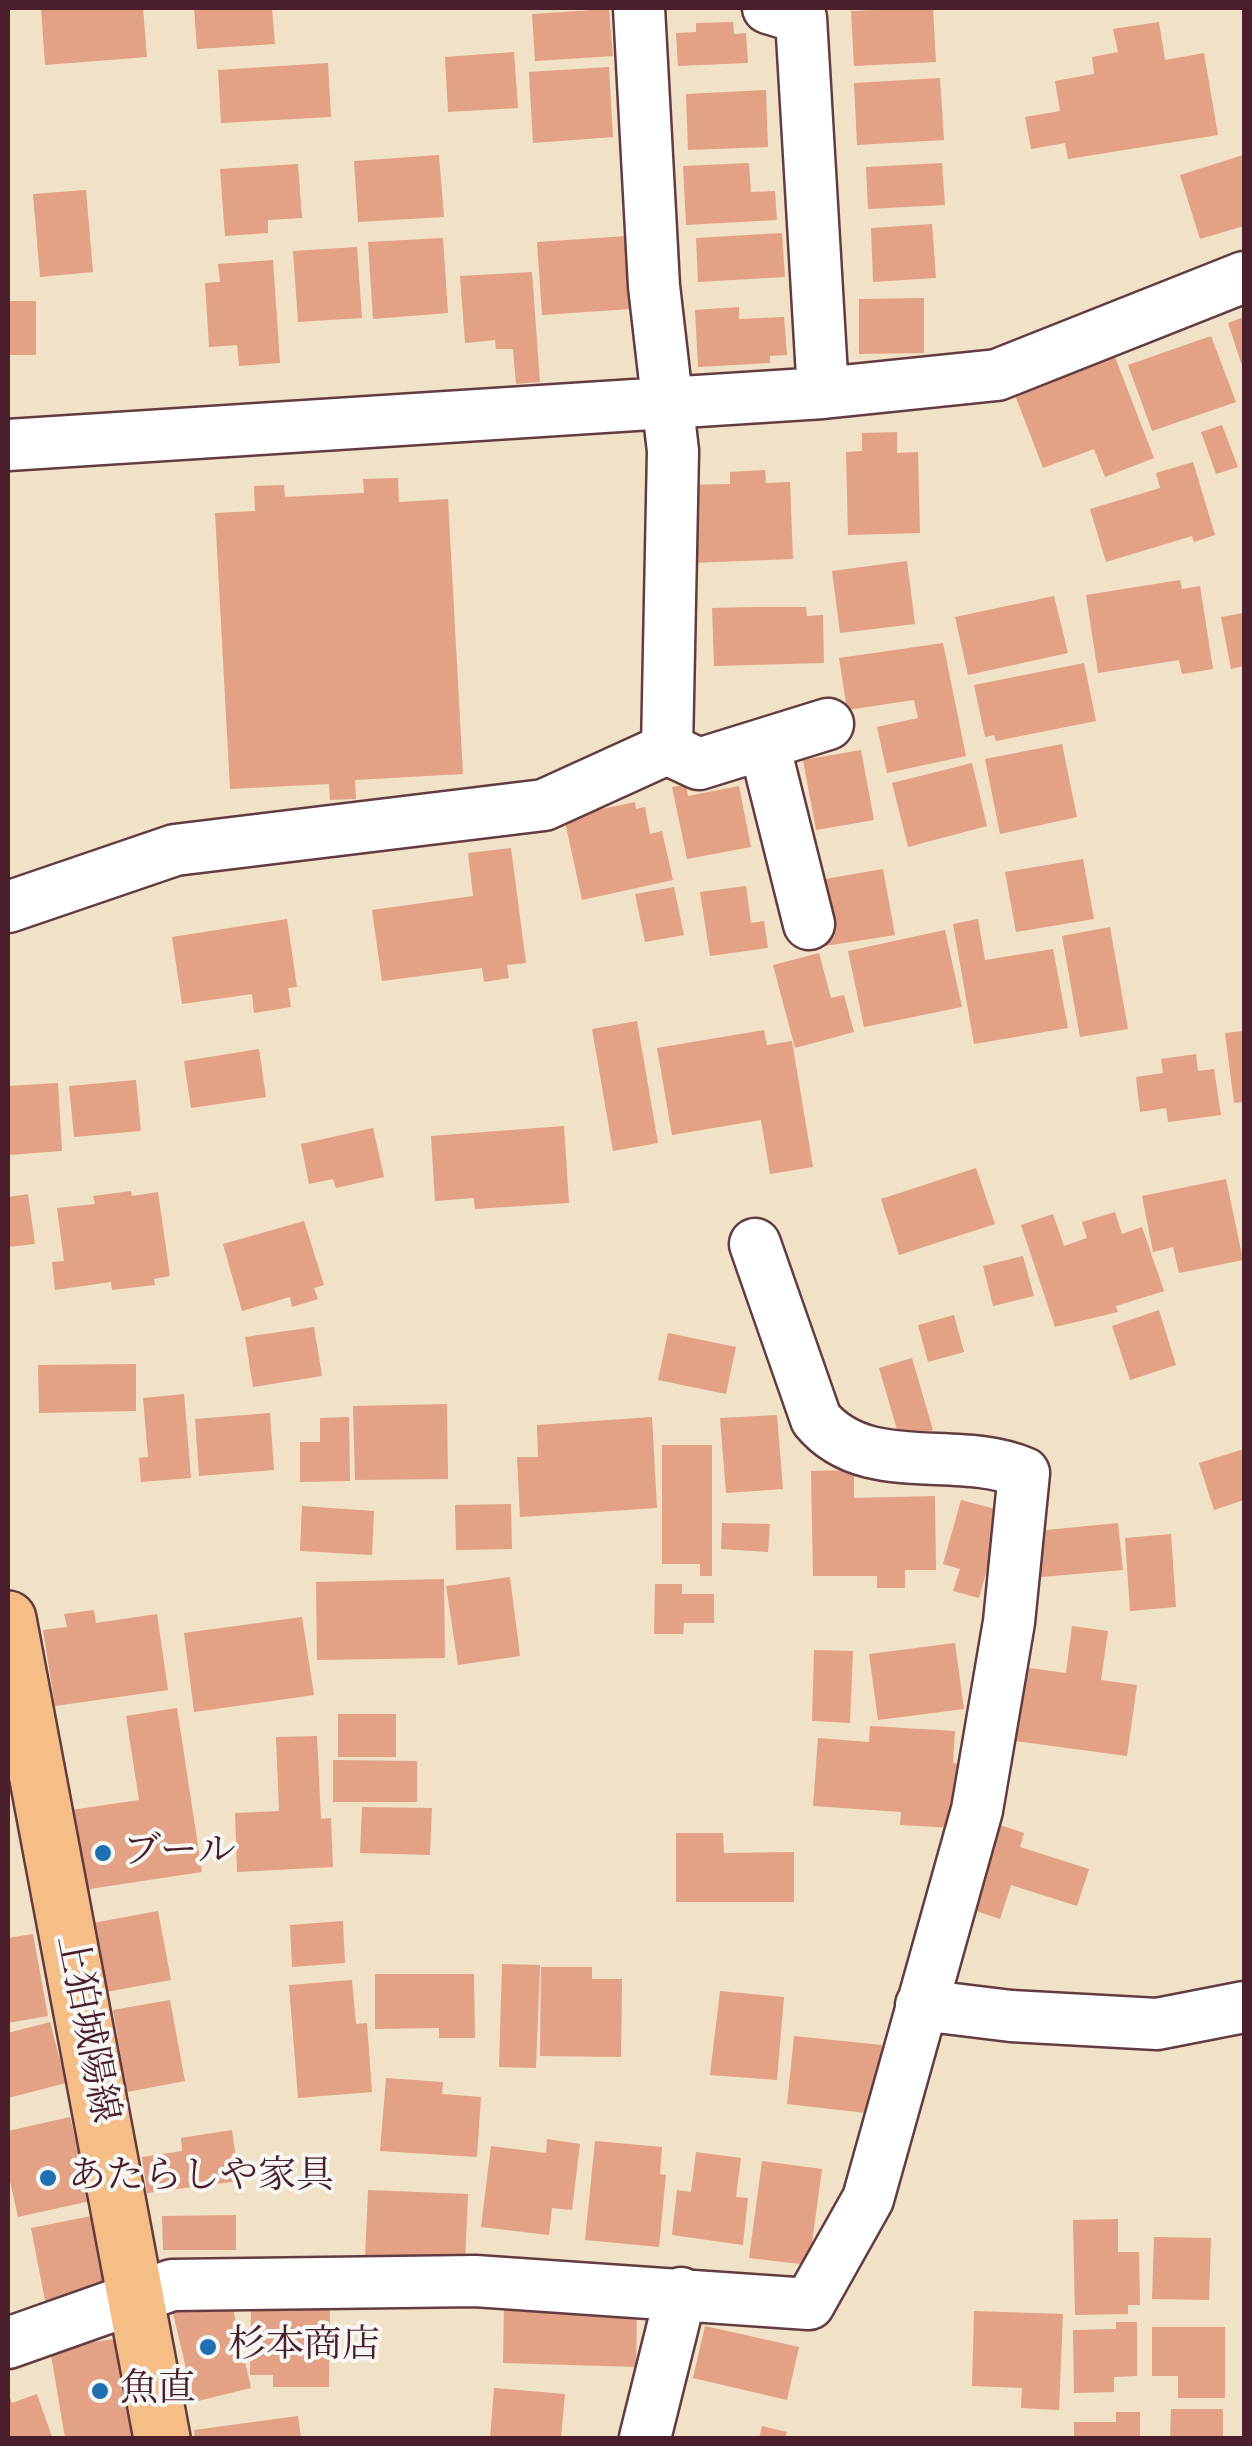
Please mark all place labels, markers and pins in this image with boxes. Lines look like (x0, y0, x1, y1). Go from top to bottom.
place label: ブール (123, 1830, 236, 1876)
marker: ブール (92, 1842, 114, 1864)
place label: あたらしや家具 (68, 2155, 334, 2201)
marker: あたらしや家具 (37, 2167, 59, 2189)
place label: 杉本商店 (228, 2324, 380, 2370)
marker: 杉本商店 (197, 2336, 219, 2358)
place label: 魚直 (120, 2368, 196, 2414)
marker: 魚直 (89, 2380, 111, 2402)

